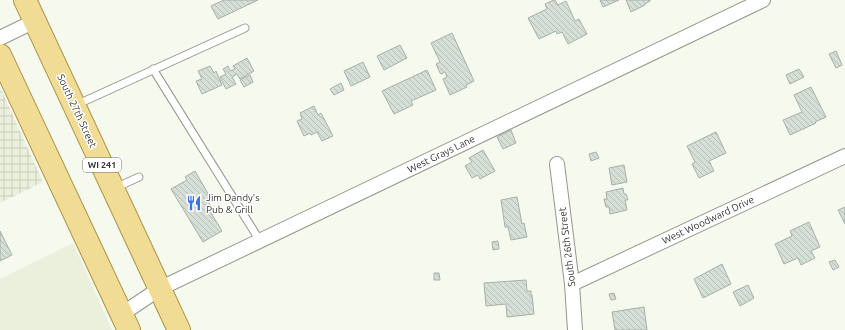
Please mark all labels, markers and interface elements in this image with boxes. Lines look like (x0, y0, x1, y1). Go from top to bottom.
street label: South 27th Street (55, 72, 99, 150)
street label: West Grays Lane (405, 133, 477, 175)
road number: WI 241 (83, 158, 121, 172)
place label: Jim Dandy's Pub & Grill (206, 192, 260, 215)
restaurant icon: Jim Dandy's Pub & Grill (185, 194, 203, 212)
street label: West Woodward Drive (660, 194, 756, 246)
street label: South 26th Street (557, 207, 577, 287)

